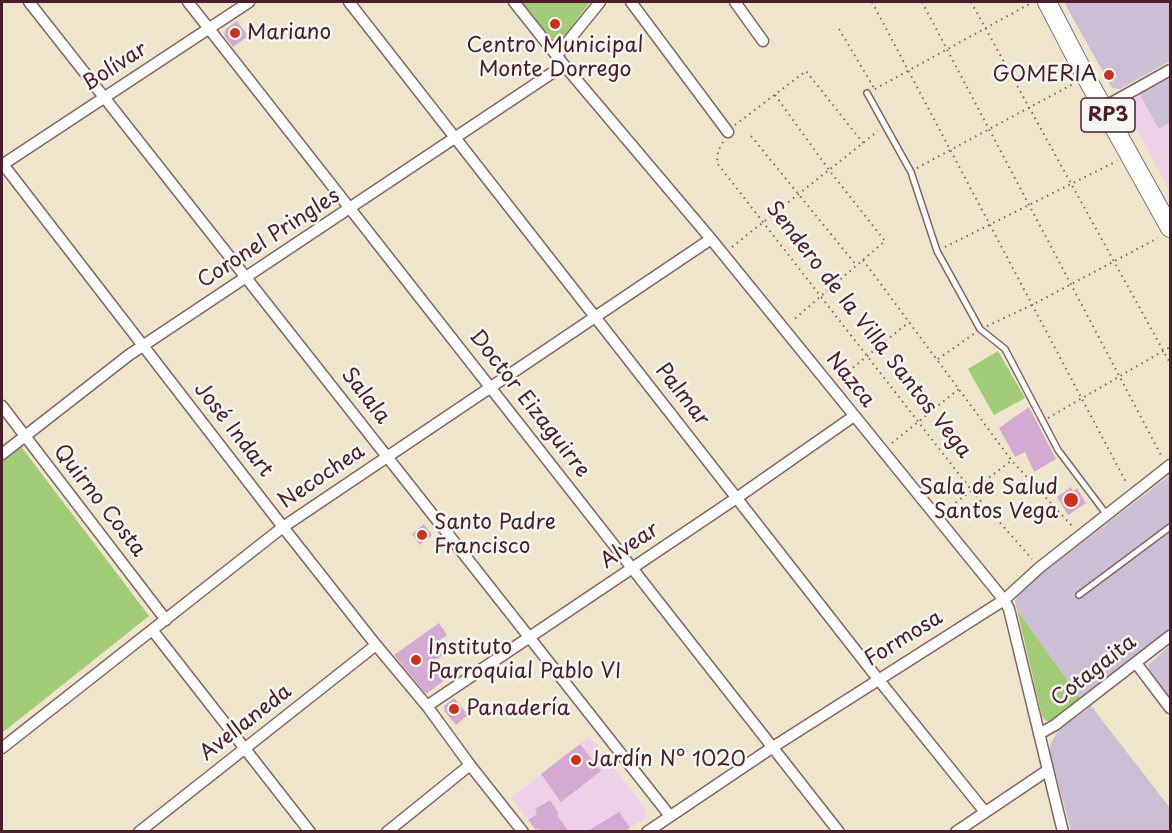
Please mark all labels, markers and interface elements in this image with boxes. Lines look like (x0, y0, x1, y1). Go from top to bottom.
marker: Centro Municipal Monte Dorrego (548, 17, 562, 31)
place label: Mariano (247, 20, 331, 46)
marker: Mariano (228, 26, 242, 40)
place label: Centro Municipal Monte Dorrego (466, 33, 644, 83)
street label: Bolívar (78, 37, 152, 97)
place label: GOMERIA (993, 62, 1097, 88)
marker: GOMERIA (1102, 68, 1116, 82)
road number: RP3 (1081, 98, 1135, 132)
street label: Coronel Pringles (193, 184, 345, 294)
street label: Sendero de la Villa Santos Vega (760, 197, 976, 463)
street label: Doctor Eizaguirre (463, 325, 595, 483)
street label: Nazca (820, 347, 880, 413)
street label: Palmar (650, 359, 714, 431)
street label: Salala (335, 363, 395, 429)
street label: José Indart (188, 378, 278, 482)
street label: Necochea (274, 439, 370, 515)
street label: Quirno Costa (47, 440, 151, 562)
place label: Sala de Salud Santos Vega (919, 475, 1058, 525)
marker: Sala de Salud Santos Vega (1062, 491, 1080, 509)
place label: Santo Padre Francisco (434, 510, 556, 560)
street label: Alvear (596, 517, 664, 575)
marker: Santo Padre Francisco (415, 528, 429, 542)
street label: Formosa (861, 605, 947, 673)
street label: Cotagaita (1046, 630, 1142, 712)
place label: Instituto Parroquial Pablo VI (428, 635, 621, 685)
marker: Instituto Parroquial Pablo VI (409, 653, 423, 667)
street label: Avellaneda (195, 679, 297, 767)
place label: Panadería (466, 696, 570, 722)
marker: Panadería (447, 702, 461, 716)
place label: Jardín N° 1020 (588, 747, 746, 773)
marker: Jardín N° 1020 (569, 753, 583, 767)

